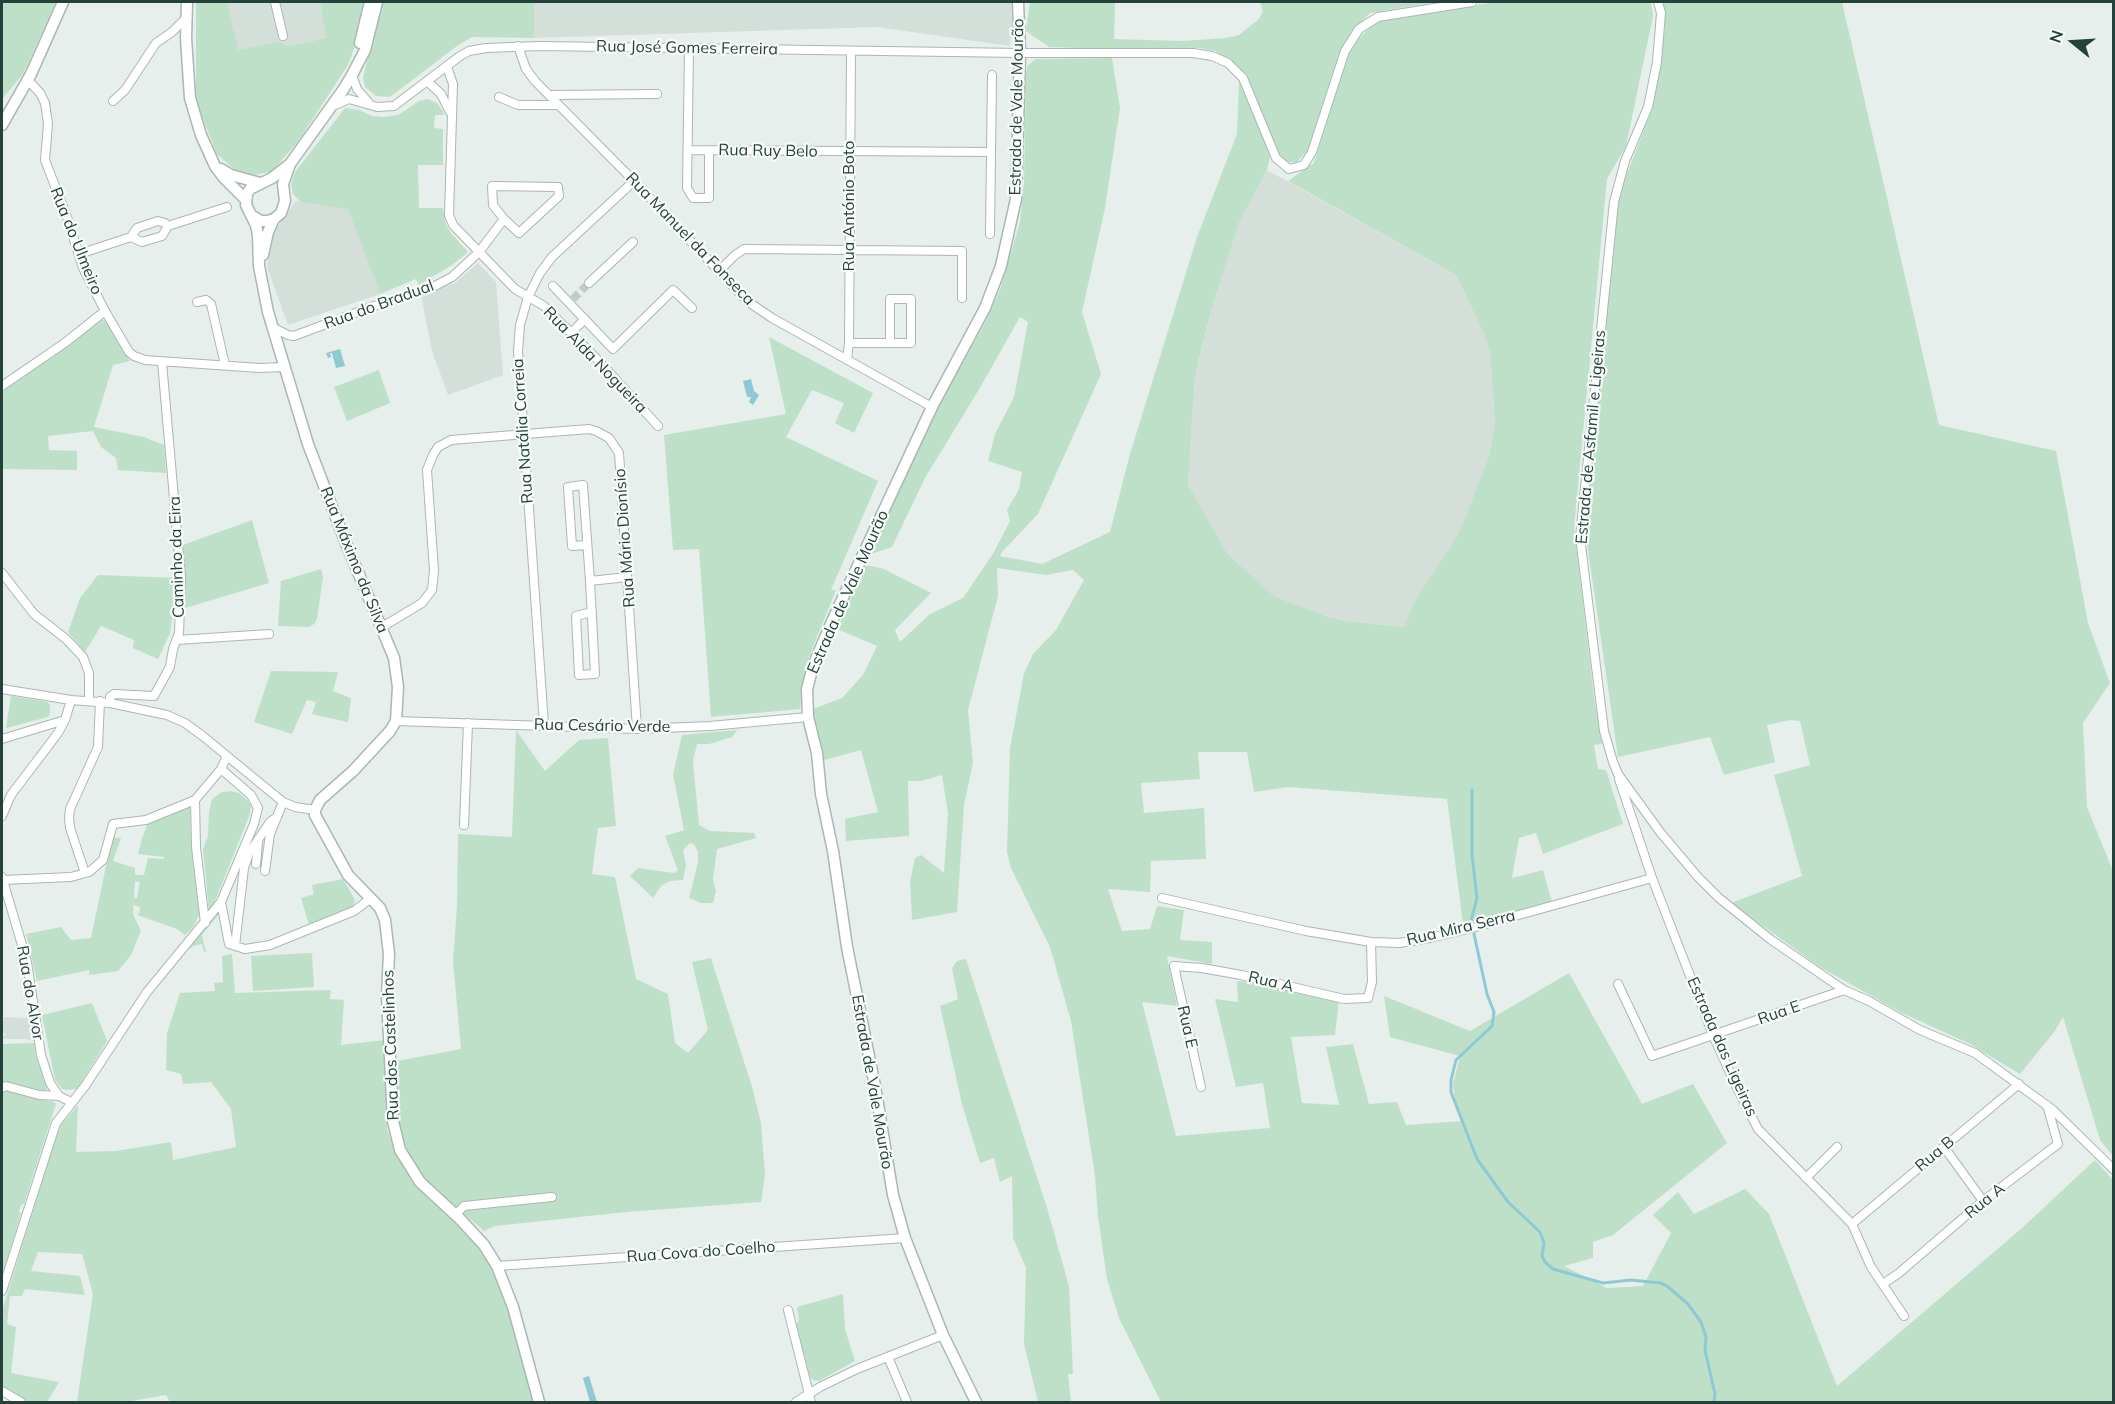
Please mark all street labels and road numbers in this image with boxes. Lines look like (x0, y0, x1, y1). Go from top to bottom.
street label: Estrada de Vale Mourão (1006, 18, 1028, 196)
street label: Rua José Gomes Ferreira (596, 37, 778, 59)
street label: Rua Ruy Belo (718, 141, 818, 161)
street label: Rua António Boto (839, 141, 859, 271)
street label: Rua Manuel da Fonseca (621, 169, 759, 309)
street label: Rua do Ulmeiro (46, 185, 106, 297)
street label: Rua do Bradual (321, 276, 437, 334)
street label: Rua Alda Nogueira (539, 303, 651, 417)
street label: Estrada de Asfamil e Ligeiras (1572, 329, 1610, 545)
street label: Rua Natália Correia (508, 358, 538, 504)
street label: Rua Mário Dionísio (611, 468, 639, 608)
street label: Rua Máximo da Silva (316, 484, 392, 636)
street label: Caminho da Eira (165, 496, 189, 618)
street label: Estrada de Vale Mourão (803, 507, 893, 677)
street label: Rua Cesário Verde (534, 715, 670, 737)
street label: Rua Mira Serra (1405, 906, 1517, 950)
street label: Rua do Alvor (12, 944, 48, 1042)
street label: Rua A (1247, 967, 1295, 997)
street label: Rua dos Castelinhos (379, 969, 403, 1121)
street label: Estrada das Ligeiras (1683, 974, 1761, 1120)
street label: Estrada de Vale Mourão (847, 993, 897, 1171)
street label: Rua E (1755, 997, 1803, 1029)
street label: Rua E (1173, 1004, 1201, 1050)
street label: Rua B (1912, 1132, 1958, 1176)
street label: Rua A (1961, 1179, 2009, 1223)
street label: Rua Cova do Coelho (626, 1237, 776, 1267)

